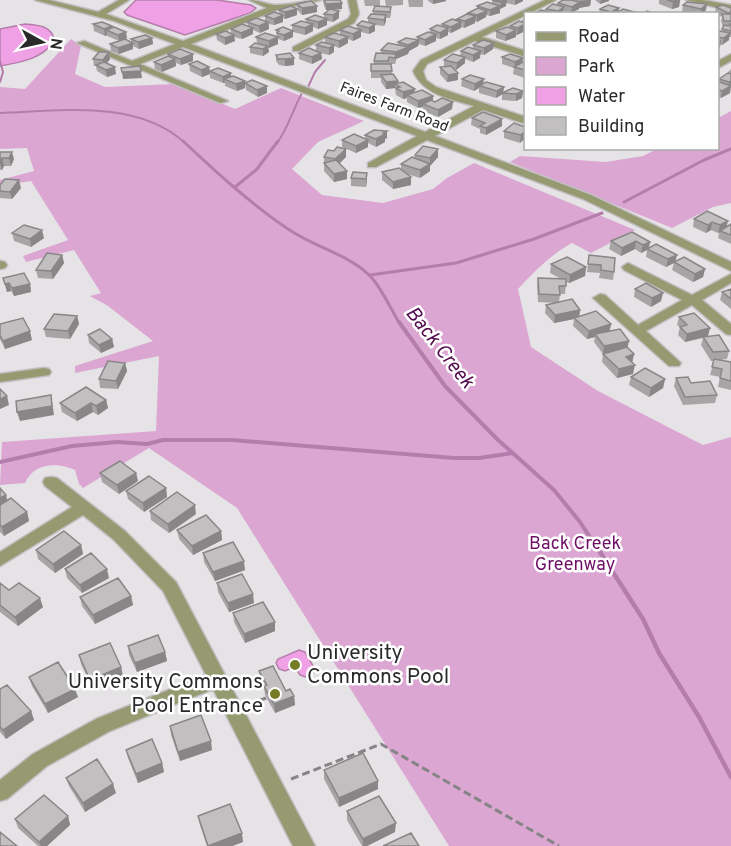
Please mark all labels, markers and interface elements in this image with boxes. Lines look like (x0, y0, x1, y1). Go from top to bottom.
north arrow (12, 12, 72, 72)
legend (524, 12, 719, 150)
text: Road (578, 26, 620, 49)
text: N (44, 37, 66, 51)
text: Park (578, 56, 615, 79)
street label: Faires Farm Road (337, 79, 451, 137)
text: Water (578, 86, 625, 109)
text: Building (578, 116, 644, 139)
water label: Back Creek (399, 302, 480, 395)
park label: Back Creek Greenway (529, 533, 621, 577)
place label: University Commons Pool (307, 640, 449, 691)
marker: University Commons Pool (288, 658, 302, 672)
place label: University Commons Pool Entrance (68, 669, 263, 720)
marker: University Commons Pool Entrance (268, 687, 282, 701)

